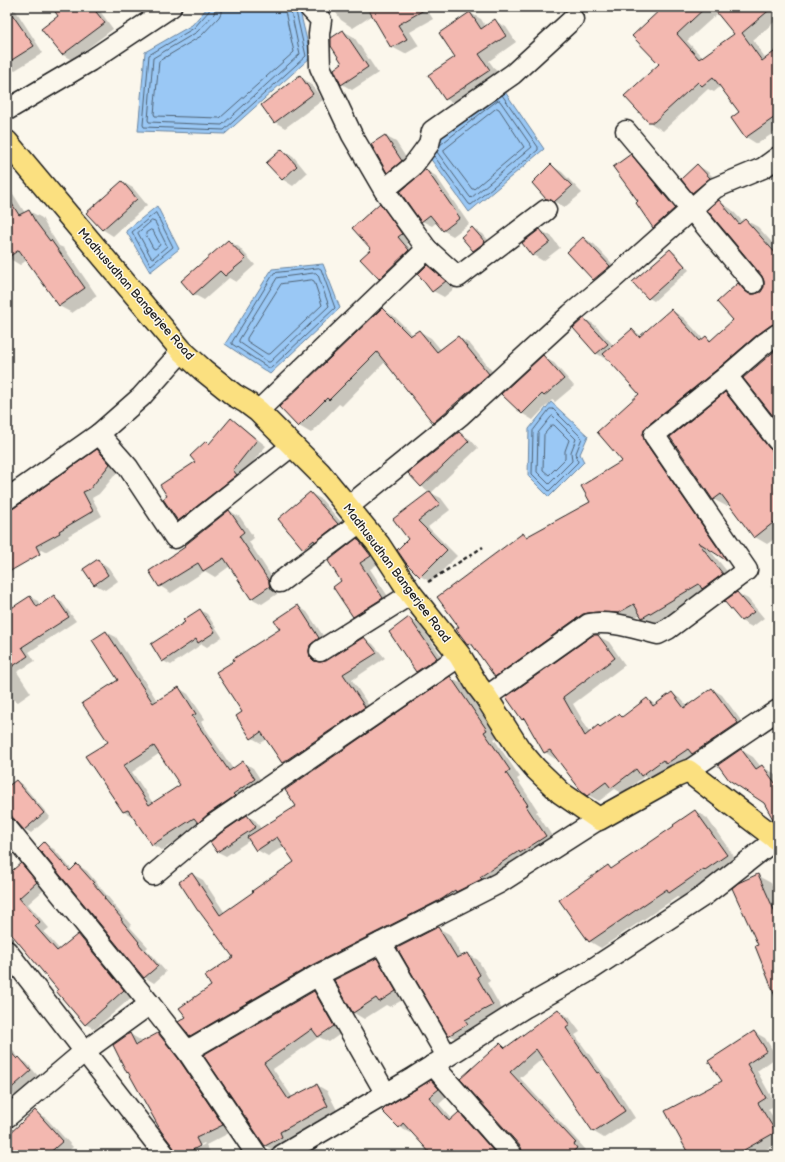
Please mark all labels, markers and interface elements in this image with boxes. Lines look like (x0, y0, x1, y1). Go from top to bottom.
street label: Madhusudhan Bangerjee Road (74, 225, 197, 363)
street label: Madhusudhan Bangerjee Road (340, 501, 454, 646)

